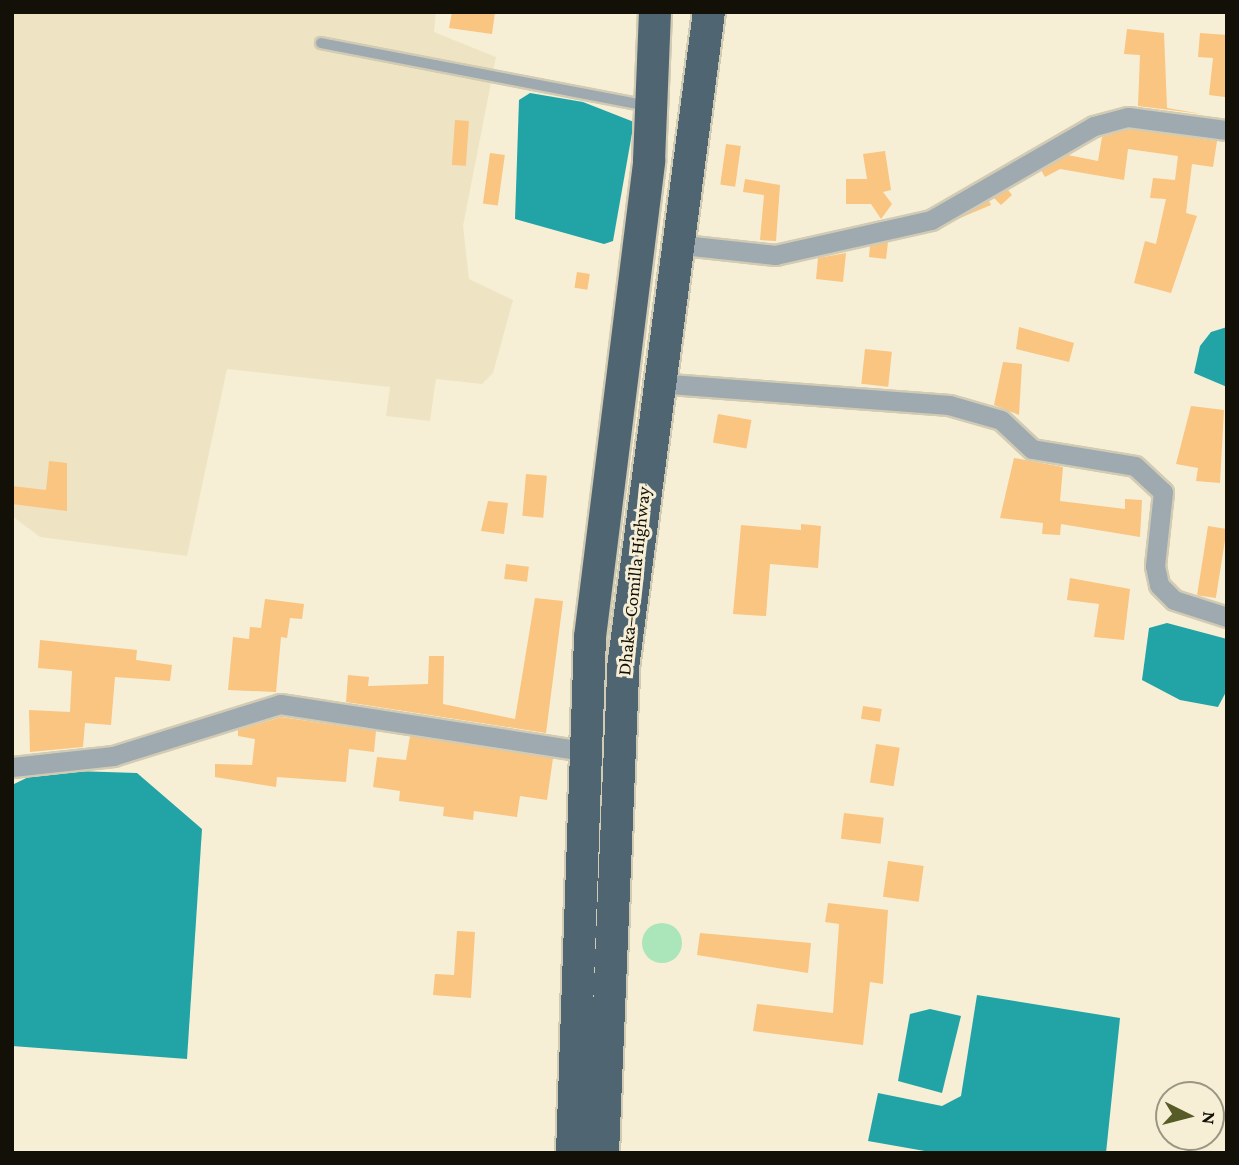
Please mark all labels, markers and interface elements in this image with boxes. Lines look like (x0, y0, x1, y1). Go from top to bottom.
street label: Dhaka–Comilla Highway (613, 485, 655, 677)
north arrow (1155, 1081, 1225, 1151)
text: N (1198, 1110, 1221, 1126)

